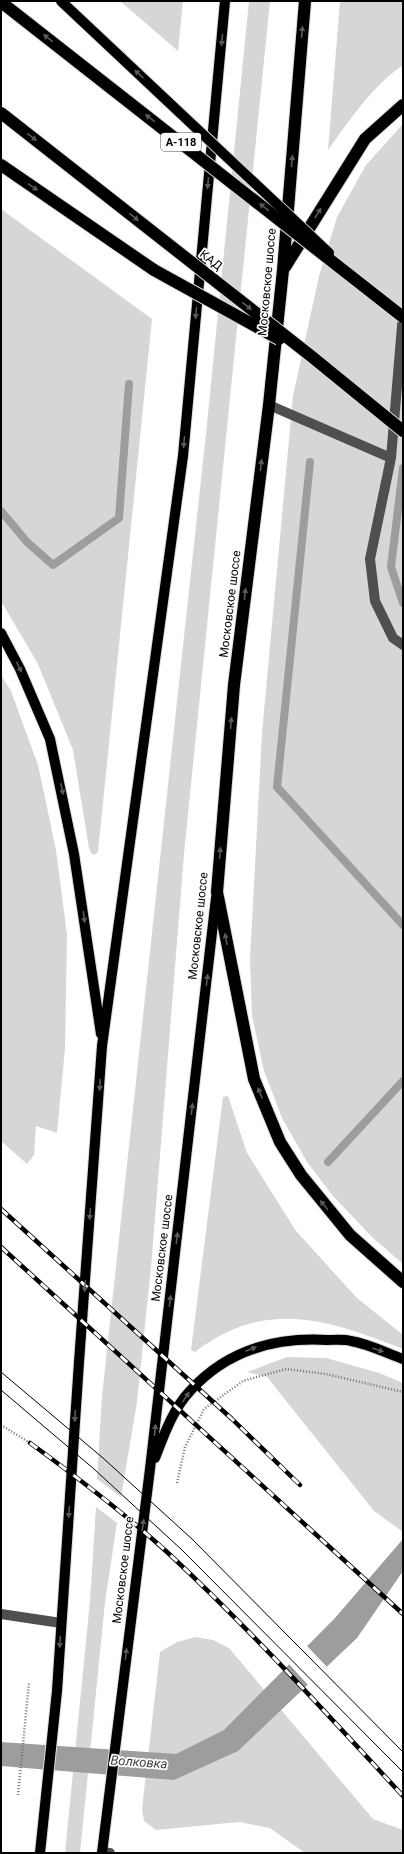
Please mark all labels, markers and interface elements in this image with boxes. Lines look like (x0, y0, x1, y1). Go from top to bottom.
one-way arrow (299, 26, 306, 38)
one-way arrow (43, 34, 54, 43)
one-way arrow (218, 34, 225, 46)
one-way arrow (134, 69, 144, 79)
one-way arrow (145, 114, 156, 123)
one-way arrow (26, 133, 37, 142)
road number: А-118 (161, 133, 201, 151)
one-way arrow (288, 155, 295, 167)
one-way arrow (205, 177, 211, 189)
one-way arrow (28, 183, 38, 191)
one-way arrow (258, 203, 269, 211)
one-way arrow (315, 207, 322, 219)
one-way arrow (129, 213, 140, 222)
street label: Московское шоссе (255, 228, 279, 336)
street label: КАД (197, 247, 225, 273)
one-way arrow (242, 302, 253, 311)
one-way arrow (193, 307, 199, 319)
one-way arrow (181, 436, 187, 448)
one-way arrow (258, 459, 265, 471)
street label: Московское шоссе (216, 550, 244, 658)
one-way arrow (242, 588, 248, 600)
one-way arrow (16, 661, 22, 673)
one-way arrow (227, 717, 234, 729)
one-way arrow (59, 783, 65, 795)
one-way arrow (217, 847, 224, 859)
street label: Московское шоссе (185, 872, 211, 980)
one-way arrow (81, 911, 87, 923)
one-way arrow (223, 933, 229, 945)
one-way arrow (204, 974, 210, 986)
one-way arrow (96, 1078, 103, 1091)
one-way arrow (257, 1087, 263, 1099)
one-way arrow (189, 1103, 195, 1115)
street label: Московское шоссе (148, 1194, 176, 1302)
one-way arrow (320, 1200, 329, 1211)
one-way arrow (87, 1208, 94, 1220)
one-way arrow (174, 1232, 180, 1244)
one-way arrow (81, 1280, 88, 1292)
one-way arrow (166, 1295, 173, 1307)
one-way arrow (245, 1346, 257, 1352)
one-way arrow (372, 1347, 384, 1353)
one-way arrow (182, 1391, 190, 1402)
one-way arrow (72, 1410, 78, 1423)
one-way arrow (151, 1424, 158, 1436)
one-way arrow (65, 1506, 72, 1518)
street label: Московское шоссе (109, 1516, 137, 1624)
one-way arrow (140, 1519, 146, 1531)
one-way arrow (57, 1636, 64, 1648)
one-way arrow (123, 1648, 129, 1660)
water label: Волковка (110, 1753, 168, 1771)

